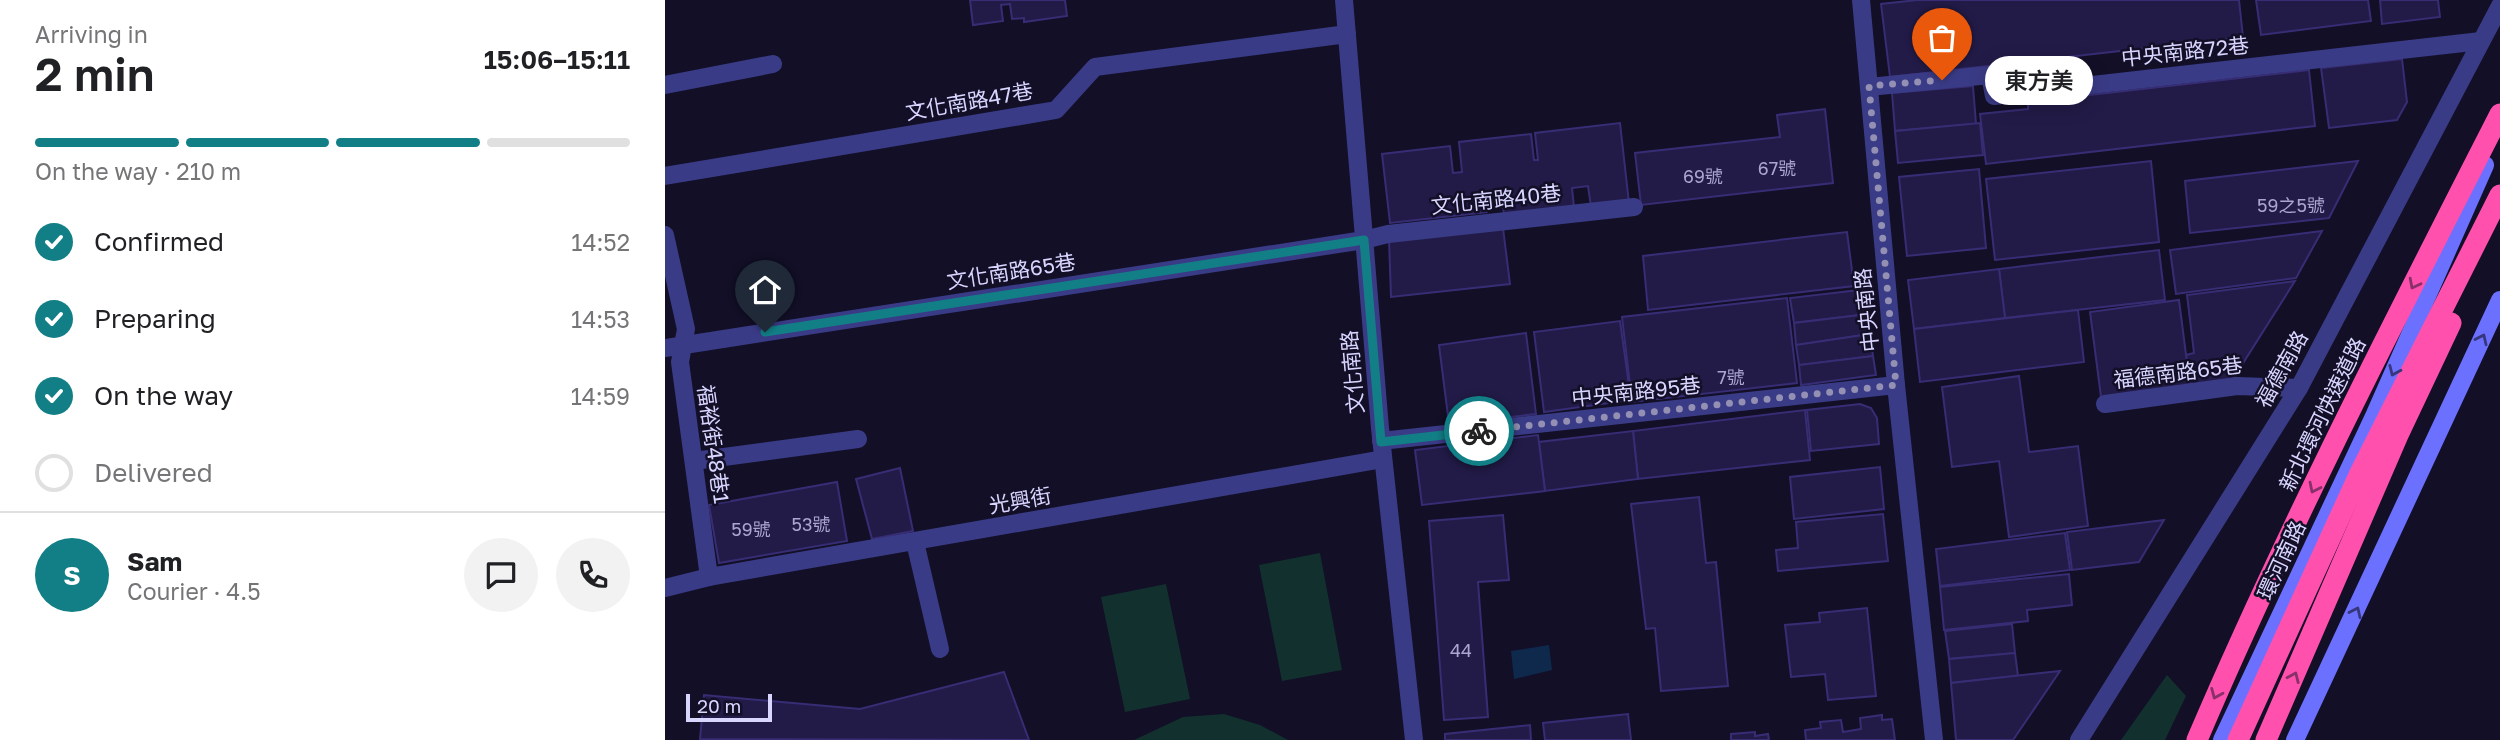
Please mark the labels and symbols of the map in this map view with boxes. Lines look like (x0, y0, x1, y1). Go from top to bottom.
pin (1912, 8, 1972, 80)
street label: 中央南路72巷 (2120, 31, 2250, 71)
callout: 東方美 (1984, 56, 2093, 104)
street label: 文化南路47巷 (903, 77, 1035, 125)
house number: 67號 (1758, 157, 1796, 179)
house number: 69號 (1683, 165, 1723, 187)
street label: 文化南路40巷 (1430, 179, 1562, 219)
house number: 59之5號 (2257, 194, 2325, 216)
street label: 文化南路65巷 (945, 248, 1077, 294)
pin (735, 260, 795, 332)
street label: 中央南路 (1849, 267, 1883, 353)
one-way arrow (2409, 277, 2422, 289)
street label: 福德南路 (2249, 326, 2313, 412)
street label: 文化南路 (1335, 329, 1369, 415)
street label: 新北環河快速道路 (2273, 333, 2371, 495)
one-way arrow (2474, 334, 2488, 346)
street label: 福德南路65巷 (2112, 351, 2244, 393)
one-way arrow (2388, 364, 2402, 376)
house number: 7號 (1717, 366, 1745, 388)
street label: 中央南路95巷 (1570, 371, 1702, 411)
street label: 福裕街48巷1 (693, 383, 735, 505)
courier (1444, 396, 1514, 466)
one-way arrow (2308, 481, 2322, 493)
street label: 光興街 (987, 482, 1053, 518)
house number: 53號 (792, 513, 830, 535)
street label: 環河南路 (2251, 516, 2311, 604)
house number: 59號 (731, 518, 771, 540)
one-way arrow (2347, 607, 2361, 619)
house number: 44 (1450, 639, 1472, 661)
one-way arrow (2286, 672, 2300, 685)
one-way arrow (2211, 687, 2225, 699)
scale bar (686, 691, 772, 723)

